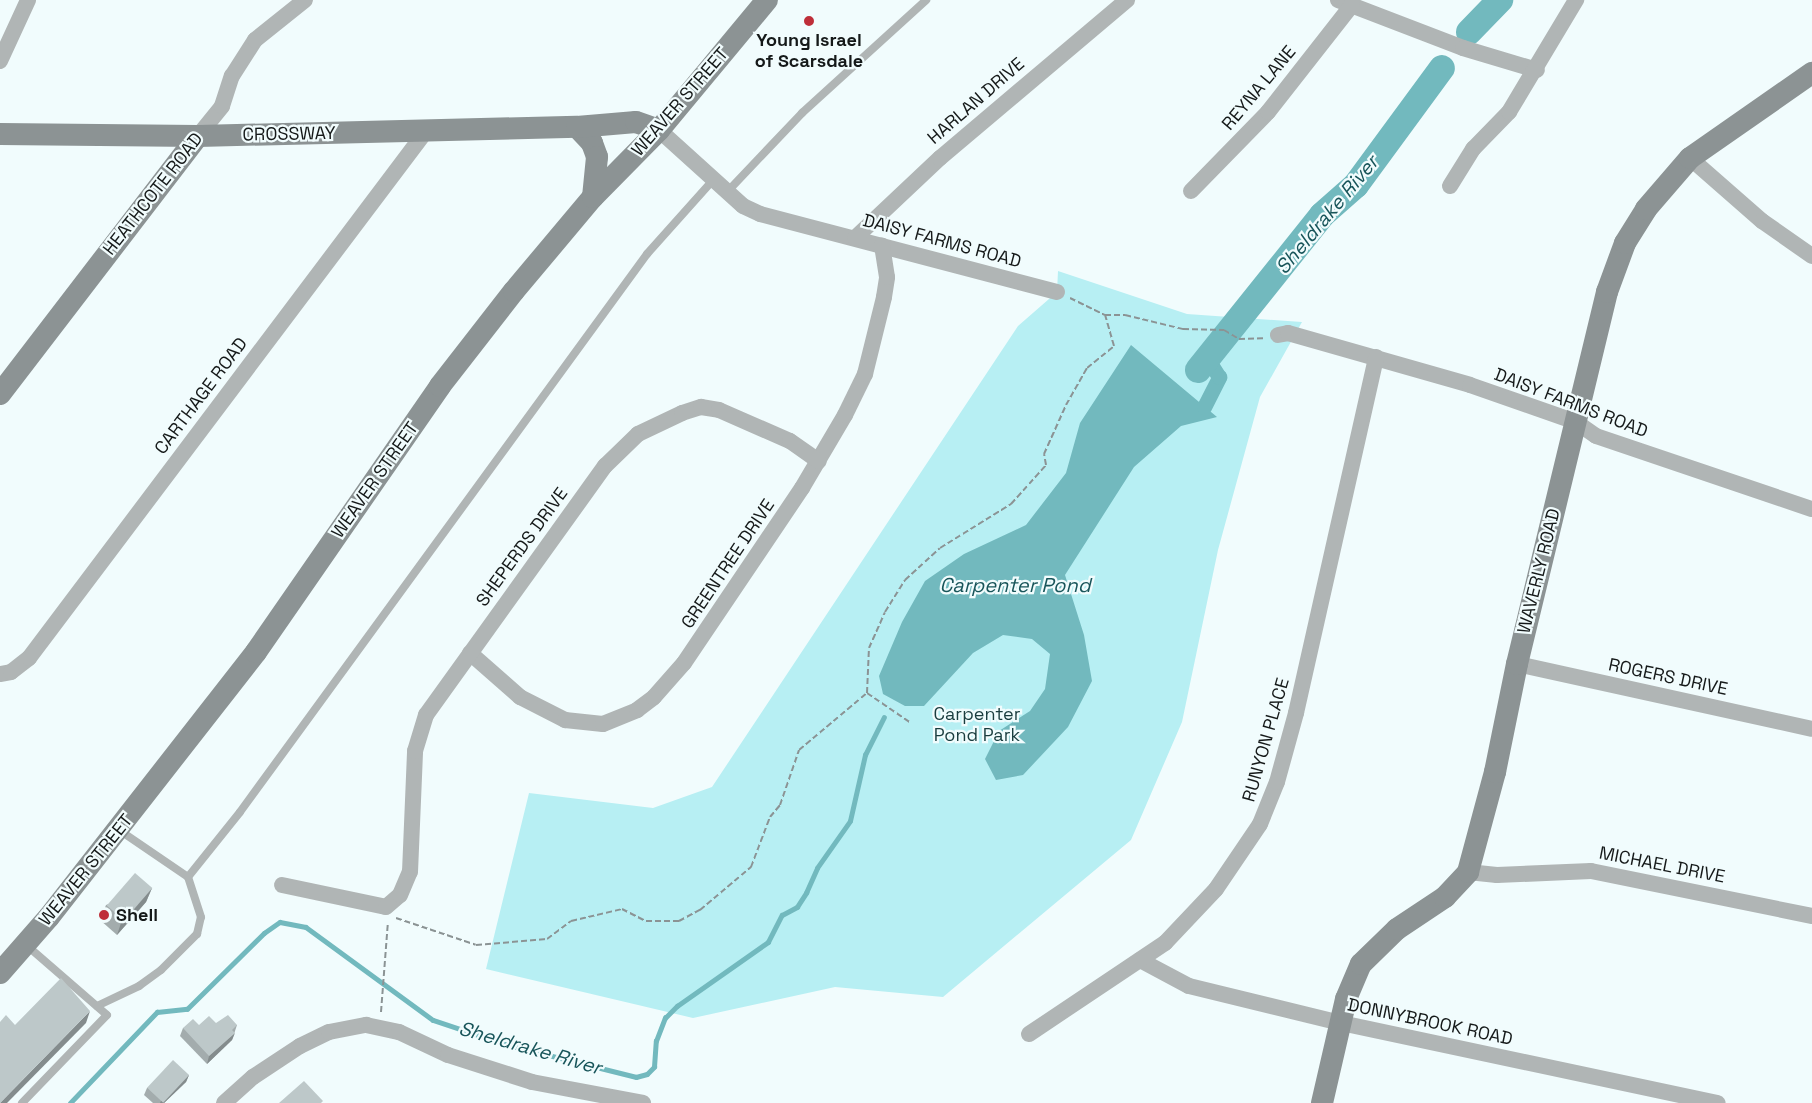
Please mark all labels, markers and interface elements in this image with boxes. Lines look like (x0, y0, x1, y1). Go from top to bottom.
marker: Young Israel of Scarsdale (802, 14, 816, 28)
place label: Young Israel of Scarsdale (755, 30, 863, 72)
street label: REYNA LANE (1217, 41, 1301, 135)
street label: WEAVER STREET (627, 43, 733, 161)
street label: HARLAN DRIVE (923, 53, 1029, 149)
street label: CROSSWAY (242, 122, 336, 146)
street label: HEATHCOTE ROAD (99, 129, 207, 259)
water label: Sheldrake River (1270, 151, 1384, 279)
street label: DAISY FARMS ROAD (860, 209, 1024, 273)
street label: CARTHAGE ROAD (150, 333, 252, 459)
street label: DAISY FARMS ROAD (1491, 364, 1651, 442)
street label: WEAVER STREET (327, 418, 423, 542)
street label: SHEPERDS DRIVE (472, 483, 572, 611)
street label: GREENTREE DRIVE (677, 495, 779, 633)
street label: WAVERLY ROAD (1513, 506, 1565, 636)
water label: Carpenter Pond (939, 573, 1091, 597)
street label: ROGERS DRIVE (1606, 654, 1730, 700)
street label: RUNYON PLACE (1238, 676, 1294, 804)
park label: Carpenter Pond Park (933, 704, 1021, 746)
street label: WEAVER STREET (35, 810, 137, 930)
street label: MICHAEL DRIVE (1597, 842, 1727, 888)
place label: Shell (116, 904, 158, 926)
marker: Shell (97, 908, 111, 922)
street label: DONNYBROOK ROAD (1345, 994, 1515, 1050)
water label: Sheldrake River (456, 1016, 604, 1080)

